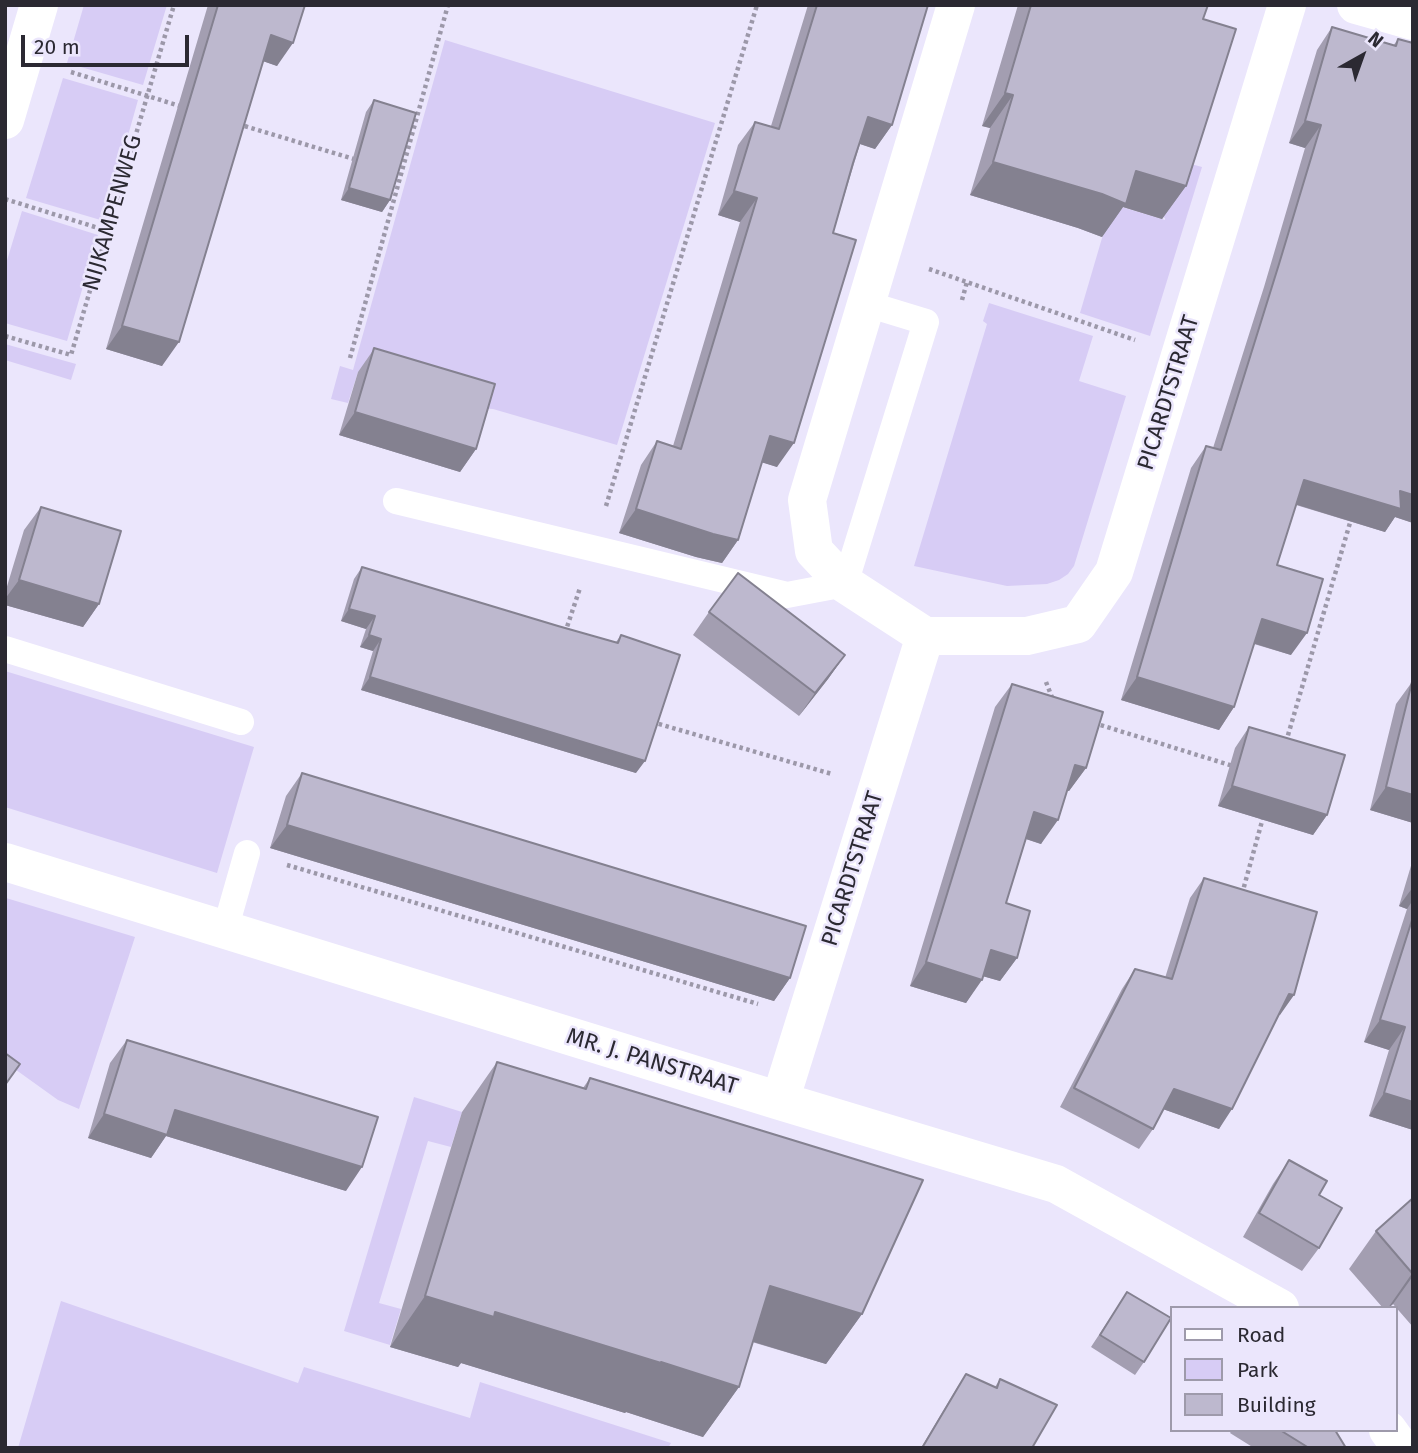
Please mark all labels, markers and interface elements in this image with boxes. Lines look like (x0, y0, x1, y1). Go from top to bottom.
scale bar (24, 21, 192, 65)
north arrow (1327, 21, 1397, 91)
text: N (1364, 27, 1388, 52)
text: 20 m (34, 34, 80, 60)
street label: NIJKAMPENWEG (78, 132, 148, 294)
street label: PICARDTSTRAAT (1132, 312, 1206, 474)
street label: PICARDTSTRAAT (816, 788, 890, 950)
street label: MR. J. PANSTRAAT (563, 1023, 741, 1101)
legend (1170, 1306, 1397, 1432)
text: Road (1237, 1322, 1285, 1348)
text: Park (1237, 1357, 1278, 1383)
text: Building (1237, 1392, 1316, 1418)

